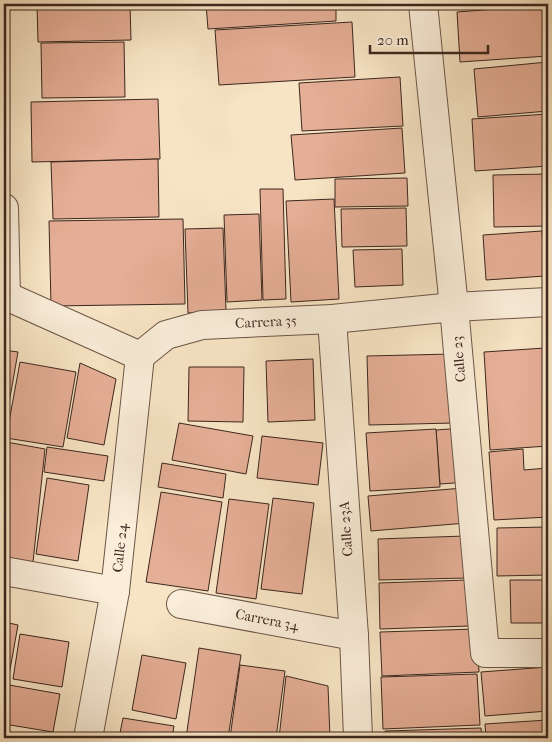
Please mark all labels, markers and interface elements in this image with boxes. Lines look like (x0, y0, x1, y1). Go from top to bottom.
scale bar (370, 22, 487, 54)
text: 20 m (377, 31, 409, 49)
street label: Carrera 35 (235, 312, 297, 332)
street label: Calle 23 (449, 335, 469, 383)
street label: Calle 23A (336, 500, 356, 557)
street label: Calle 24 (109, 522, 131, 573)
street label: Carrera 34 (234, 606, 301, 635)

